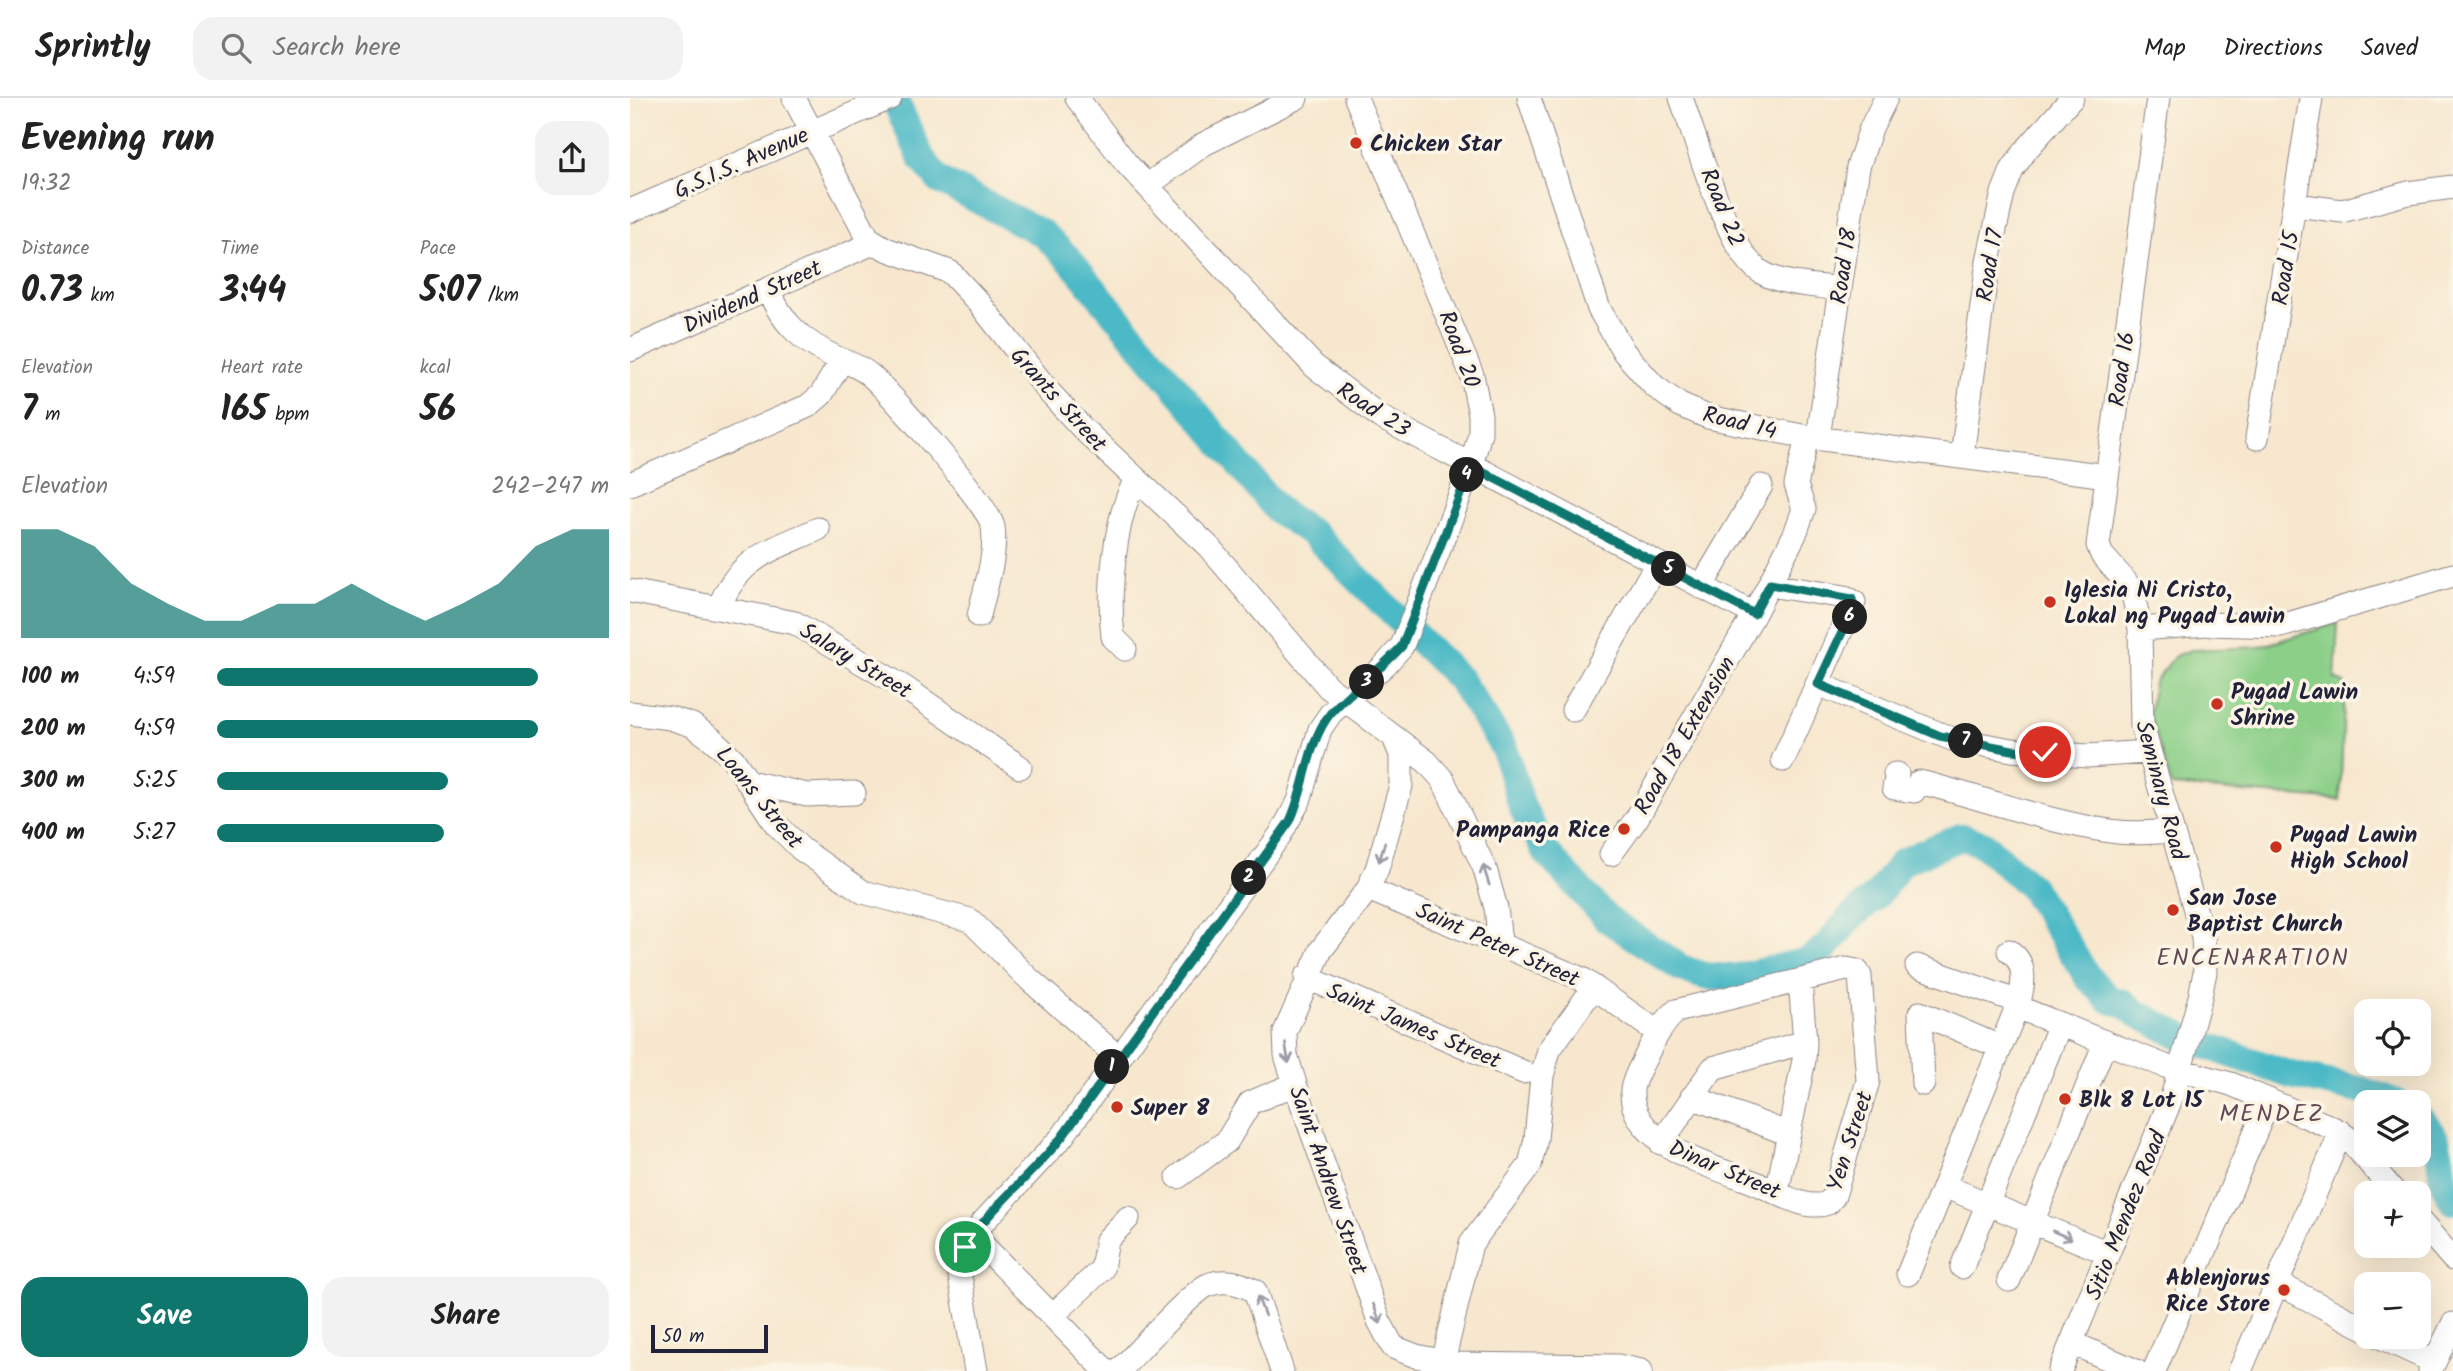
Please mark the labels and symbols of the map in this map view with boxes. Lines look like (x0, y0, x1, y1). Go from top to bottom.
street label: G.S.I.S. Avenue (669, 118, 815, 210)
place label: Chicken Star (1370, 127, 1503, 163)
marker: Chicken Star (1348, 135, 1364, 151)
street label: Road 22 (1689, 163, 1753, 253)
street label: Road 17 (1967, 225, 2015, 304)
street label: Road 18 (1822, 226, 1868, 307)
street label: Road 15 (2263, 227, 2311, 308)
street label: Dividend Street (678, 251, 829, 344)
street label: Road 20 (1427, 306, 1489, 394)
street label: Road 16 (2100, 329, 2146, 409)
street label: Grants Street (1000, 340, 1115, 462)
street label: Road 23 (1329, 373, 1417, 448)
street label: Road 14 (1699, 397, 1780, 451)
pin: 4 (1450, 458, 1484, 492)
pin: 5 (1651, 552, 1686, 587)
place label: Iglesia Ni Cristo, Lokal ng Pugad Lawin (2064, 573, 2285, 635)
marker: Iglesia Ni Cristo, Lokal ng Pugad Lawin (2042, 594, 2058, 610)
pin: 6 (1832, 600, 1868, 634)
street label: Salary Street (792, 614, 919, 710)
street label: Road 18 Extension (1626, 650, 1746, 822)
pin: 3 (1350, 664, 1384, 700)
place label: Pugad Lawin Shrine (2231, 675, 2358, 737)
marker: Pugad Lawin Shrine (2209, 696, 2225, 712)
street label: Seminary Road (2124, 717, 2196, 865)
pin (2015, 722, 2075, 782)
pin: 7 (1948, 724, 1984, 758)
street label: Loans Street (706, 739, 812, 858)
place label: Pampanga Rice (1456, 813, 1610, 849)
place label: Pugad Lawin High School (2290, 818, 2417, 880)
marker: Pampanga Rice (1616, 821, 1632, 837)
marker: Pugad Lawin High School (2268, 839, 2284, 855)
one-way arrow (1374, 840, 1387, 862)
pin: 2 (1232, 860, 1266, 896)
one-way arrow (1479, 865, 1491, 887)
place label: San Jose Baptist Church (2187, 881, 2343, 943)
street label: Saint Peter Street (1409, 894, 1586, 999)
marker: San Jose Baptist Church (2165, 902, 2181, 918)
district label: ENCENARATION (2156, 939, 2350, 978)
street label: Saint James Street (1320, 974, 1507, 1080)
one-way arrow (1281, 1041, 1294, 1064)
pin: 1 (1094, 1049, 1130, 1084)
street label: Saint Andrew Street (1278, 1081, 1377, 1281)
place label: Blk 8 Lot 15 (2079, 1083, 2205, 1119)
street label: Yen Street (1818, 1086, 1884, 1196)
place label: Super 8 (1131, 1091, 1210, 1127)
marker: Blk 8 Lot 15 (2057, 1091, 2073, 1107)
district label: MENDEZ (2219, 1095, 2325, 1134)
marker: Super 8 (1109, 1099, 1125, 1115)
street label: Sitio Mendez Road (2076, 1125, 2177, 1306)
street label: Dinar Street (1663, 1131, 1787, 1211)
pin (935, 1217, 995, 1277)
one-way arrow (2051, 1229, 2072, 1242)
place label: Ablenjorus Rice Store (2166, 1261, 2270, 1323)
marker: Ablenjorus Rice Store (2276, 1282, 2292, 1298)
one-way arrow (1253, 1296, 1266, 1318)
one-way arrow (1371, 1302, 1384, 1324)
scale bar (651, 1322, 768, 1354)

